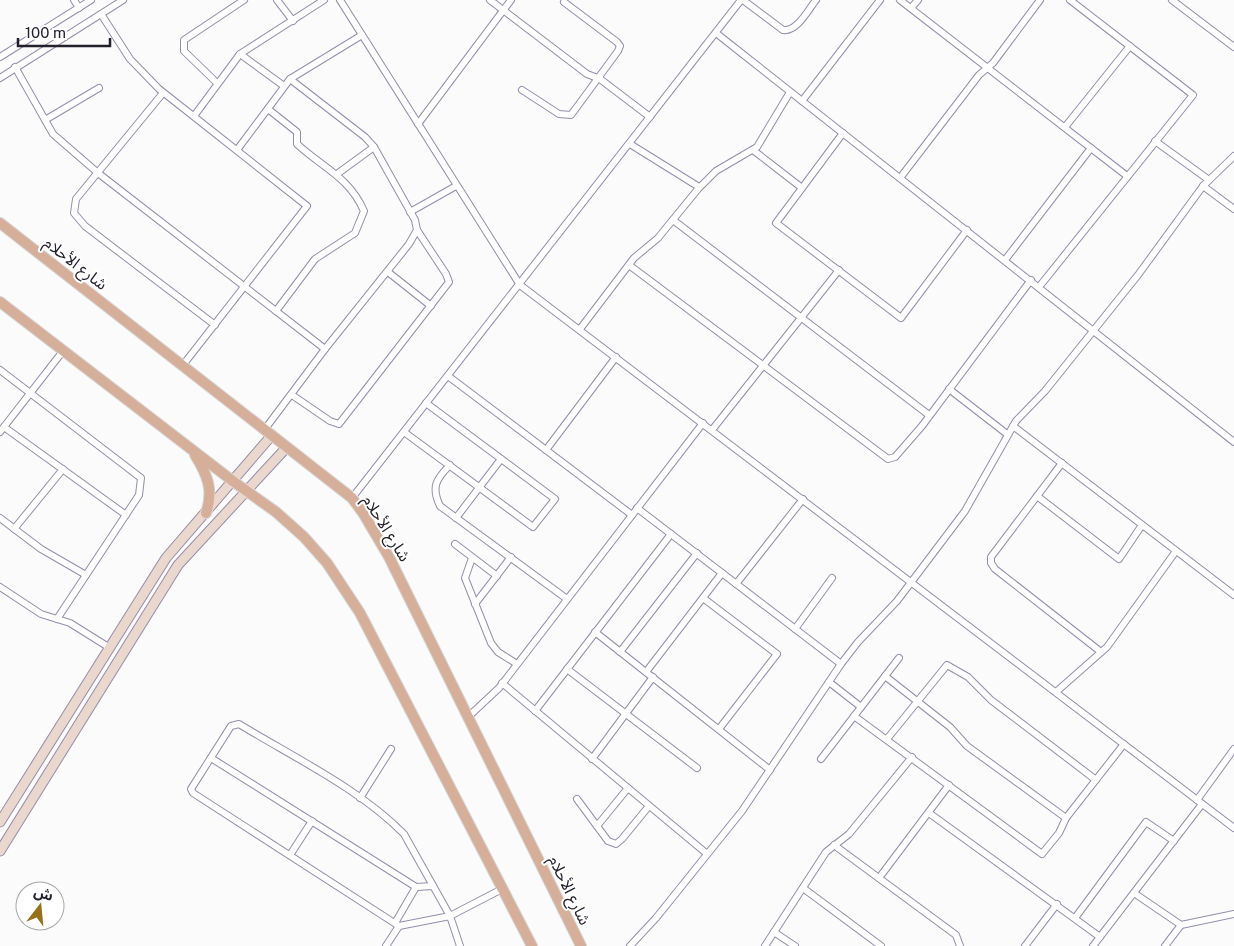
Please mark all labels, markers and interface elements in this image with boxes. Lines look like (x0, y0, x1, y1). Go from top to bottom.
scale bar (18, 15, 110, 47)
text: 100 m (25, 24, 66, 41)
street label: شارع الأحلام (38, 233, 111, 296)
street label: شارع الأحلام (356, 491, 414, 567)
street label: شارع الأحلام (542, 852, 595, 929)
north arrow (15, 881, 65, 931)
text: ش (32, 883, 55, 904)

